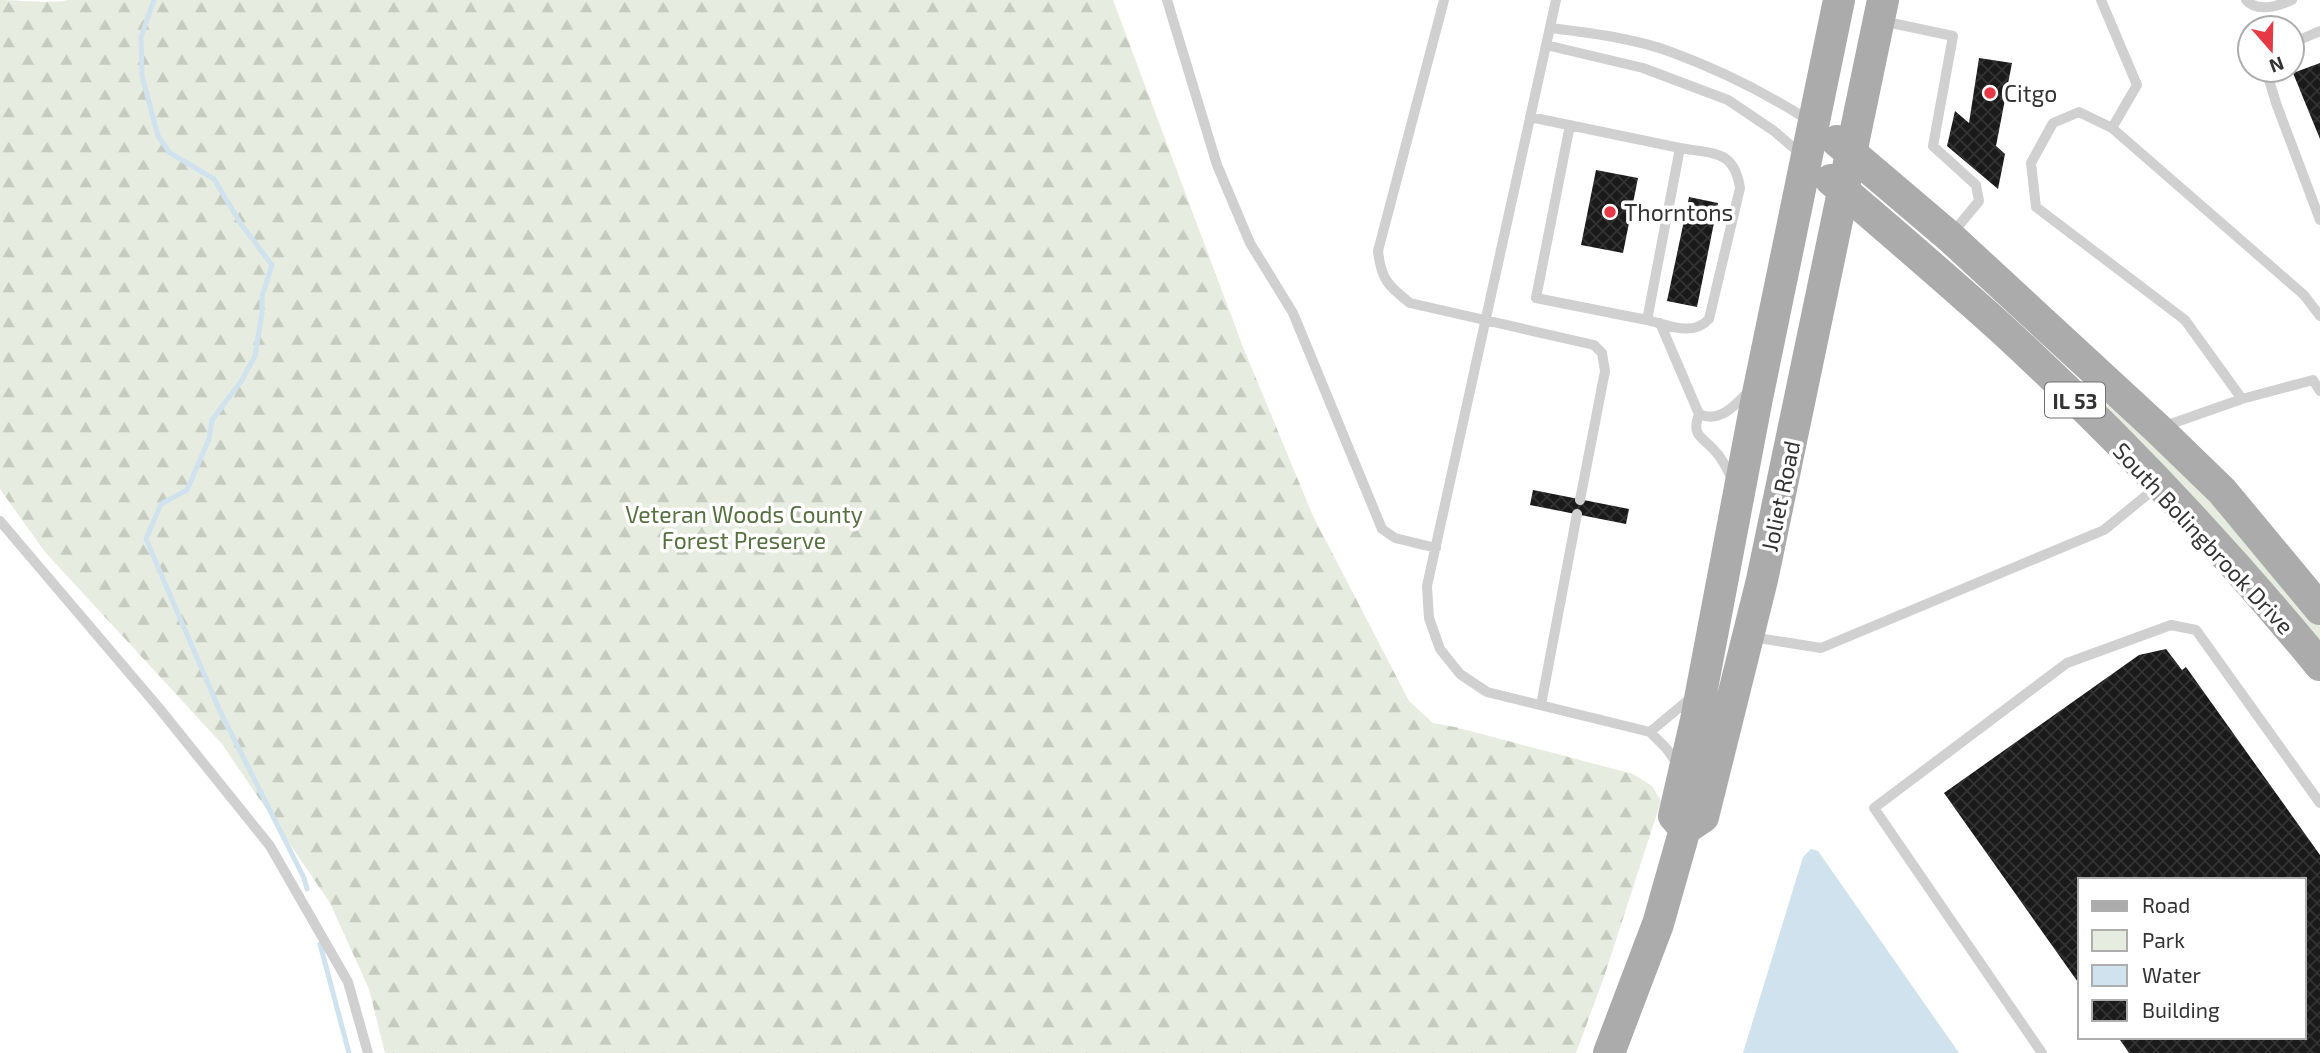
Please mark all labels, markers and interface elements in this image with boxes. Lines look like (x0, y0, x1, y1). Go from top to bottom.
north arrow (2236, 14, 2306, 84)
text: N (2267, 52, 2287, 79)
place label: Citgo (2004, 79, 2057, 107)
marker: Citgo (1982, 85, 1998, 101)
place label: Thorntons (1624, 198, 1733, 226)
marker: Thorntons (1602, 204, 1618, 220)
road number: IL 53 (2045, 382, 2105, 418)
street label: South Bolingbrook Drive (2108, 436, 2300, 640)
street label: Joliet Road (1755, 438, 1805, 554)
park label: Veteran Woods County Forest Preserve (625, 500, 863, 554)
legend (2078, 878, 2306, 1039)
text: Road (2142, 892, 2190, 917)
text: Park (2142, 927, 2185, 952)
text: Water (2142, 962, 2201, 987)
text: Building (2142, 997, 2220, 1022)

